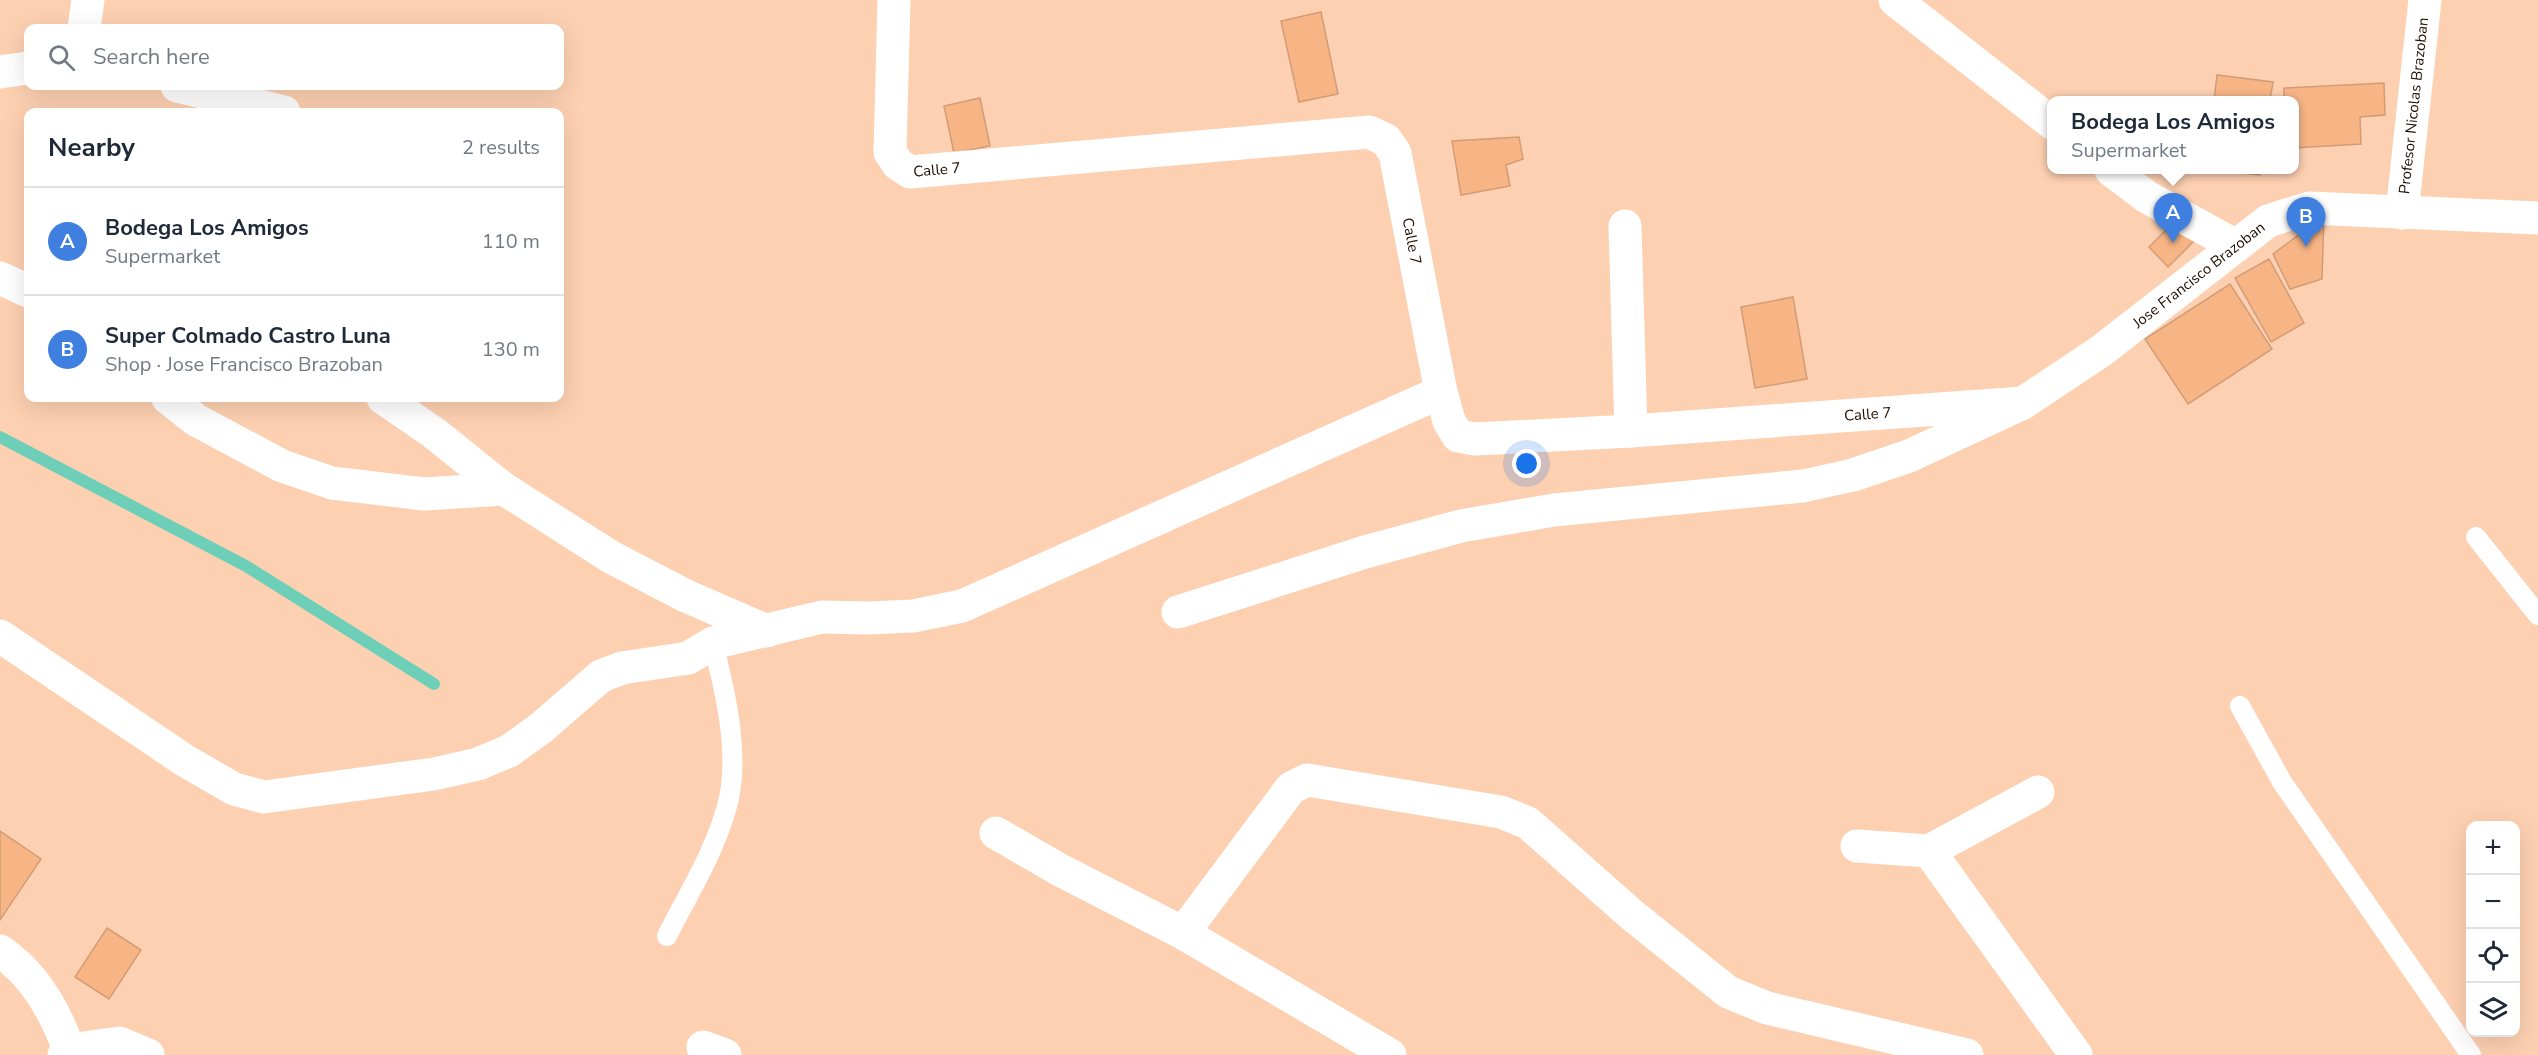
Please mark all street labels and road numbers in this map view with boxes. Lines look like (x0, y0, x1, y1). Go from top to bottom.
street label: Profesor Nicolas Brazoban (2394, 16, 2433, 195)
street label: Calle 7 (912, 158, 962, 182)
street label: Calle 7 (1398, 216, 1426, 266)
street label: Jose Francisco Brazoban (2128, 217, 2269, 333)
street label: Calle 7 (1843, 402, 1892, 426)

